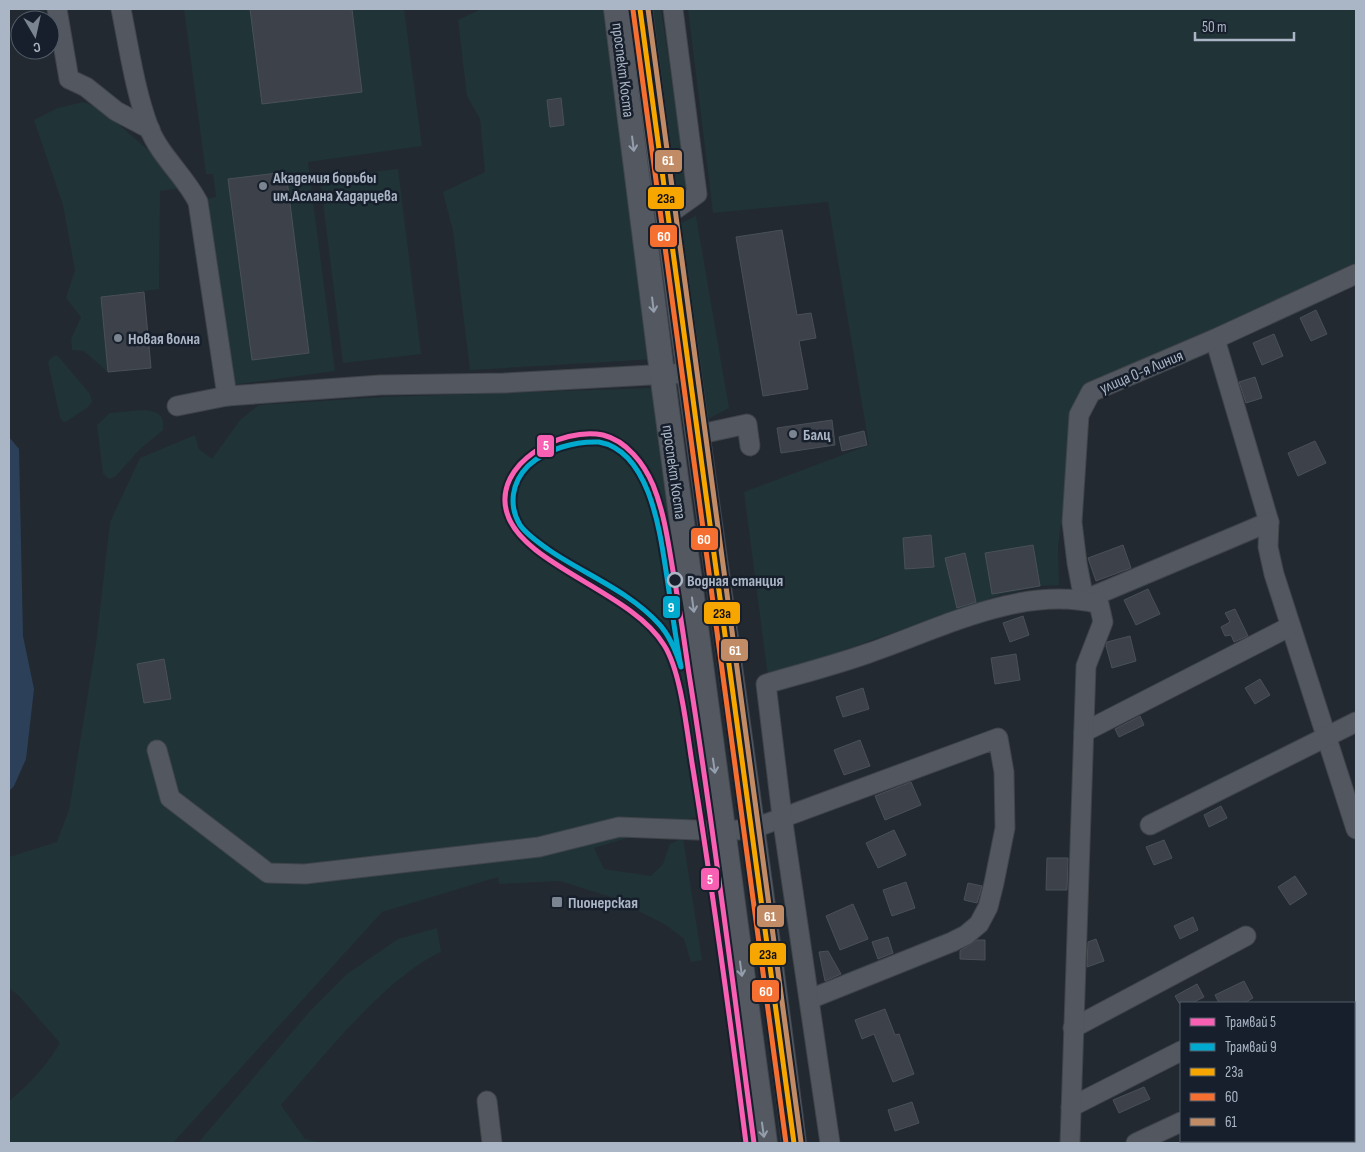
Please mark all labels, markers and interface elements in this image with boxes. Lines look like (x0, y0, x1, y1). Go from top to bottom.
north arrow (10, 10, 60, 60)
scale bar (1195, 10, 1294, 42)
text: 50 m (1202, 18, 1227, 37)
street label: проспект Коста (607, 22, 638, 118)
text: С (32, 38, 42, 56)
one-way arrow (628, 136, 638, 152)
line badge: 61 (654, 149, 683, 173)
text: 61 (662, 152, 675, 169)
place label: Академия борьбы им.Аслана Хадарцева (272, 169, 398, 206)
marker: Академия борьбы им.Аслана Хадарцева (257, 180, 269, 192)
line badge: 23a (647, 186, 685, 210)
text: 23a (657, 190, 675, 207)
line badge: 60 (649, 224, 678, 248)
text: 60 (657, 228, 671, 245)
one-way arrow (648, 297, 658, 313)
place label: Новая волна (128, 330, 200, 349)
marker: Новая волна (112, 332, 124, 344)
street label: улица 0-я Линия (1097, 346, 1186, 398)
street label: проспект Коста (657, 424, 690, 521)
place label: Балц (803, 426, 831, 445)
marker: Балц (787, 428, 799, 440)
line badge: 5 (536, 434, 555, 458)
text: 5 (543, 437, 549, 454)
line badge: 60 (690, 527, 719, 551)
text: 60 (697, 531, 711, 548)
marker: Водная станция (667, 572, 683, 588)
place label: Водная станция (687, 572, 783, 591)
line badge: 9 (662, 595, 681, 619)
one-way arrow (688, 597, 698, 613)
text: 9 (668, 599, 675, 616)
line badge: 23a (703, 601, 741, 625)
text: 23a (713, 605, 731, 622)
line badge: 61 (720, 638, 749, 662)
text: 61 (729, 642, 742, 659)
one-way arrow (710, 758, 720, 774)
line badge: 5 (700, 867, 720, 891)
text: 5 (707, 871, 713, 888)
place label: Пионерская (568, 894, 638, 913)
marker: Пионерская (550, 895, 564, 909)
line badge: 61 (756, 904, 785, 928)
text: 61 (764, 908, 777, 925)
line badge: 23a (749, 942, 787, 966)
text: 23a (759, 946, 777, 963)
one-way arrow (737, 961, 747, 977)
line badge: 60 (751, 979, 780, 1003)
text: 60 (759, 983, 773, 1000)
legend (1180, 1002, 1355, 1142)
text: Трамвай 5 (1225, 1013, 1276, 1032)
text: Трамвай 9 (1225, 1038, 1277, 1057)
text: 23a (1225, 1063, 1243, 1082)
text: 60 (1225, 1088, 1238, 1107)
text: 61 (1225, 1113, 1238, 1132)
one-way arrow (758, 1122, 768, 1138)

